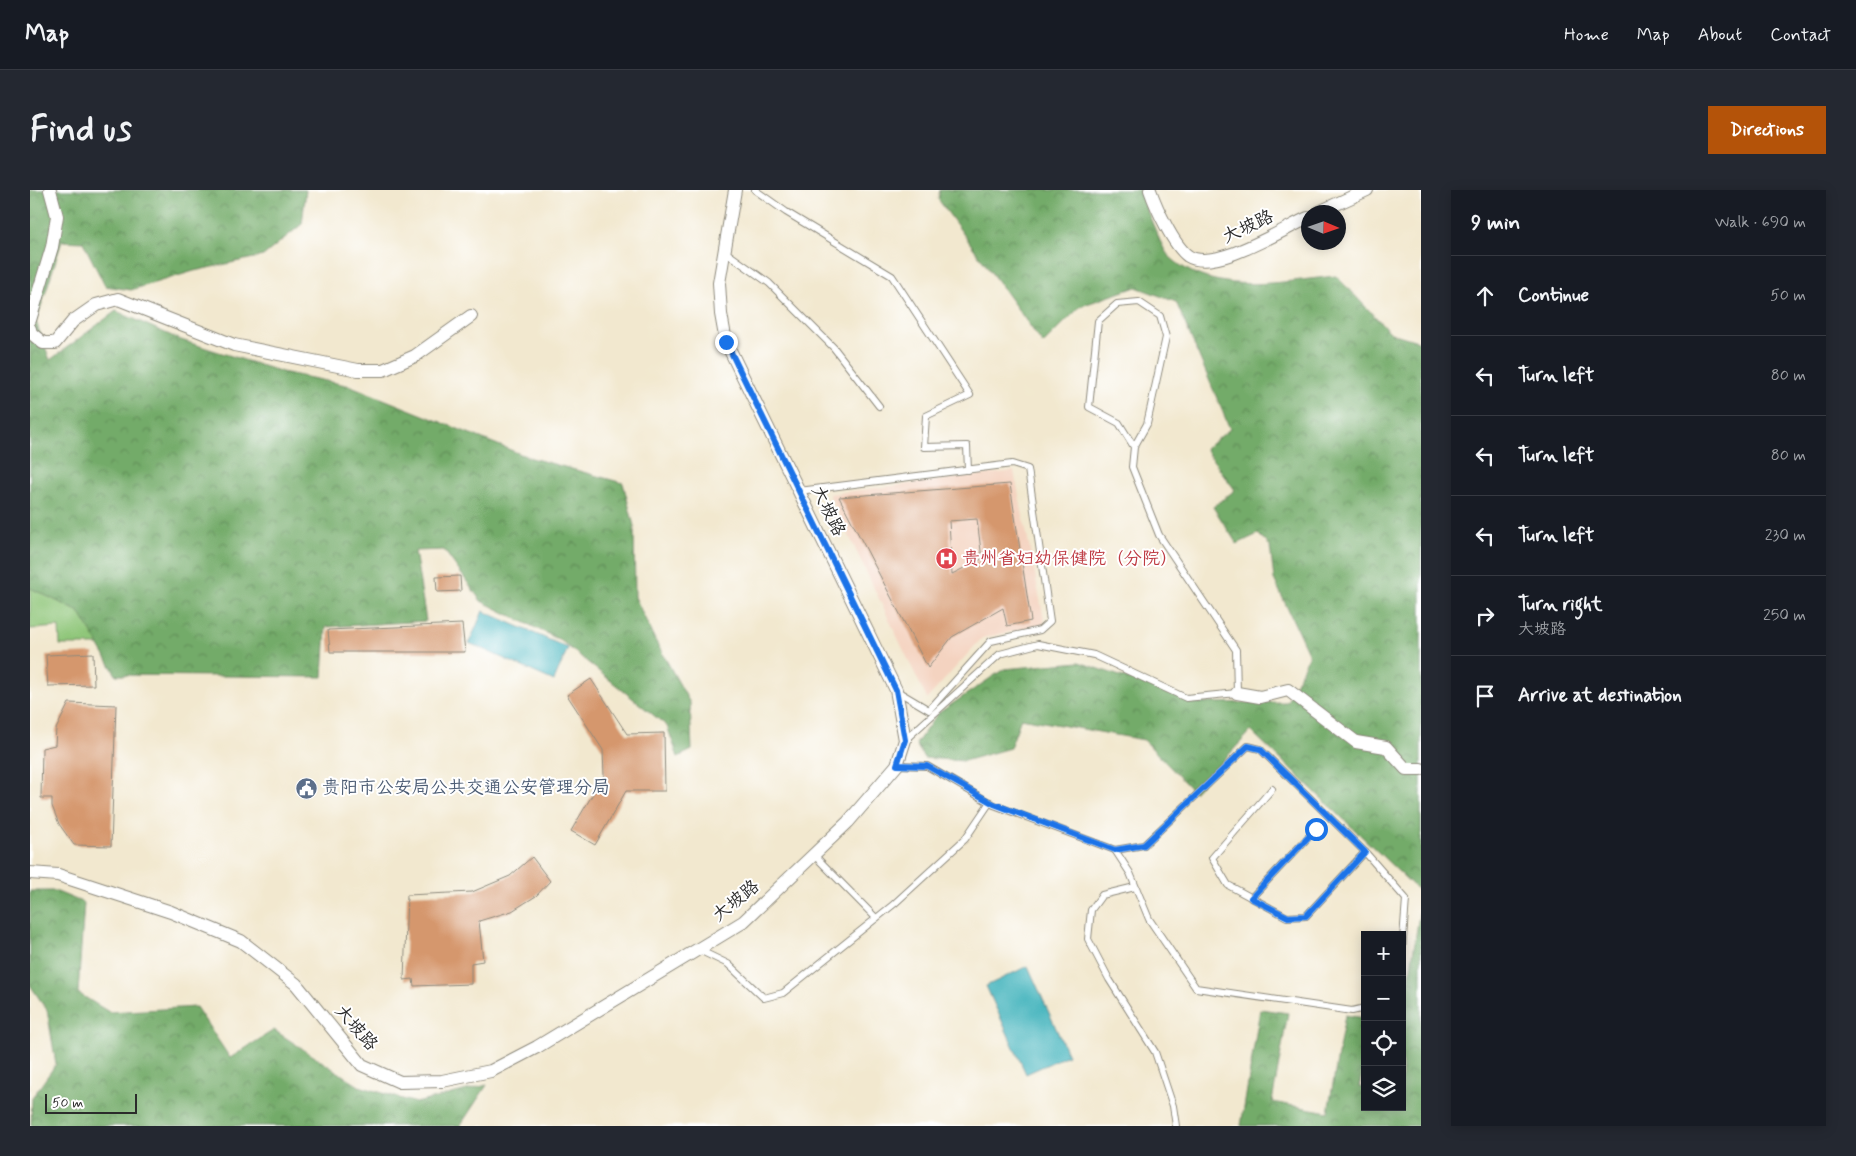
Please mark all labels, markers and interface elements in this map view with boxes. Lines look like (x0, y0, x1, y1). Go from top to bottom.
text: Map (25, 19, 69, 50)
text: Home (1564, 23, 1609, 47)
text: Map (1637, 23, 1670, 47)
text: About (1698, 23, 1742, 47)
text: Contact (1770, 23, 1831, 47)
button: Directions (1708, 106, 1826, 154)
text: Find us (30, 107, 132, 153)
street label: 大坡路 (1218, 205, 1278, 249)
north arrow (1301, 205, 1346, 250)
text: 9 min (1471, 209, 1520, 237)
text: Walk · 690 m (1715, 212, 1806, 233)
icon: ahead (1471, 282, 1499, 310)
text: Continue (1518, 283, 1589, 308)
text: 50 m (1770, 285, 1806, 306)
route end (715, 331, 738, 354)
icon: left (1471, 362, 1499, 390)
text: Turn left (1518, 363, 1594, 388)
text: 80 m (1771, 365, 1806, 386)
icon: left (1471, 442, 1499, 470)
text: Turn left (1518, 443, 1594, 468)
text: 80 m (1771, 445, 1806, 466)
street label: 大坡路 (805, 481, 851, 541)
icon: left (1471, 522, 1499, 550)
text: Turn left (1518, 523, 1594, 548)
text: 230 m (1765, 525, 1806, 546)
hospital icon: 贵州省妇幼保健院（分院） (934, 547, 958, 571)
place label: 贵州省妇幼保健院（分院） (962, 547, 1178, 571)
text: Turn right (1518, 592, 1602, 617)
icon: right (1471, 602, 1499, 630)
text: 250 m (1763, 605, 1806, 626)
text: 大坡路 (1518, 619, 1566, 640)
icon: arrive (1471, 682, 1499, 710)
text: Arrive at destination (1518, 683, 1682, 708)
public building icon: 贵阳市公安局公共交通公安管理分局 (294, 776, 318, 800)
place label: 贵阳市公安局公共交通公安管理分局 (322, 776, 610, 800)
route start (1305, 818, 1328, 841)
street label: 大坡路 (707, 875, 765, 927)
map controls (1361, 931, 1406, 1111)
button: + (1361, 931, 1406, 976)
button: − (1361, 976, 1406, 1021)
street label: 大坡路 (329, 1000, 383, 1056)
button: locate (1361, 1021, 1406, 1066)
button: layers (1361, 1066, 1406, 1111)
scale bar (45, 1091, 138, 1114)
text: 50 m (52, 1094, 83, 1112)

